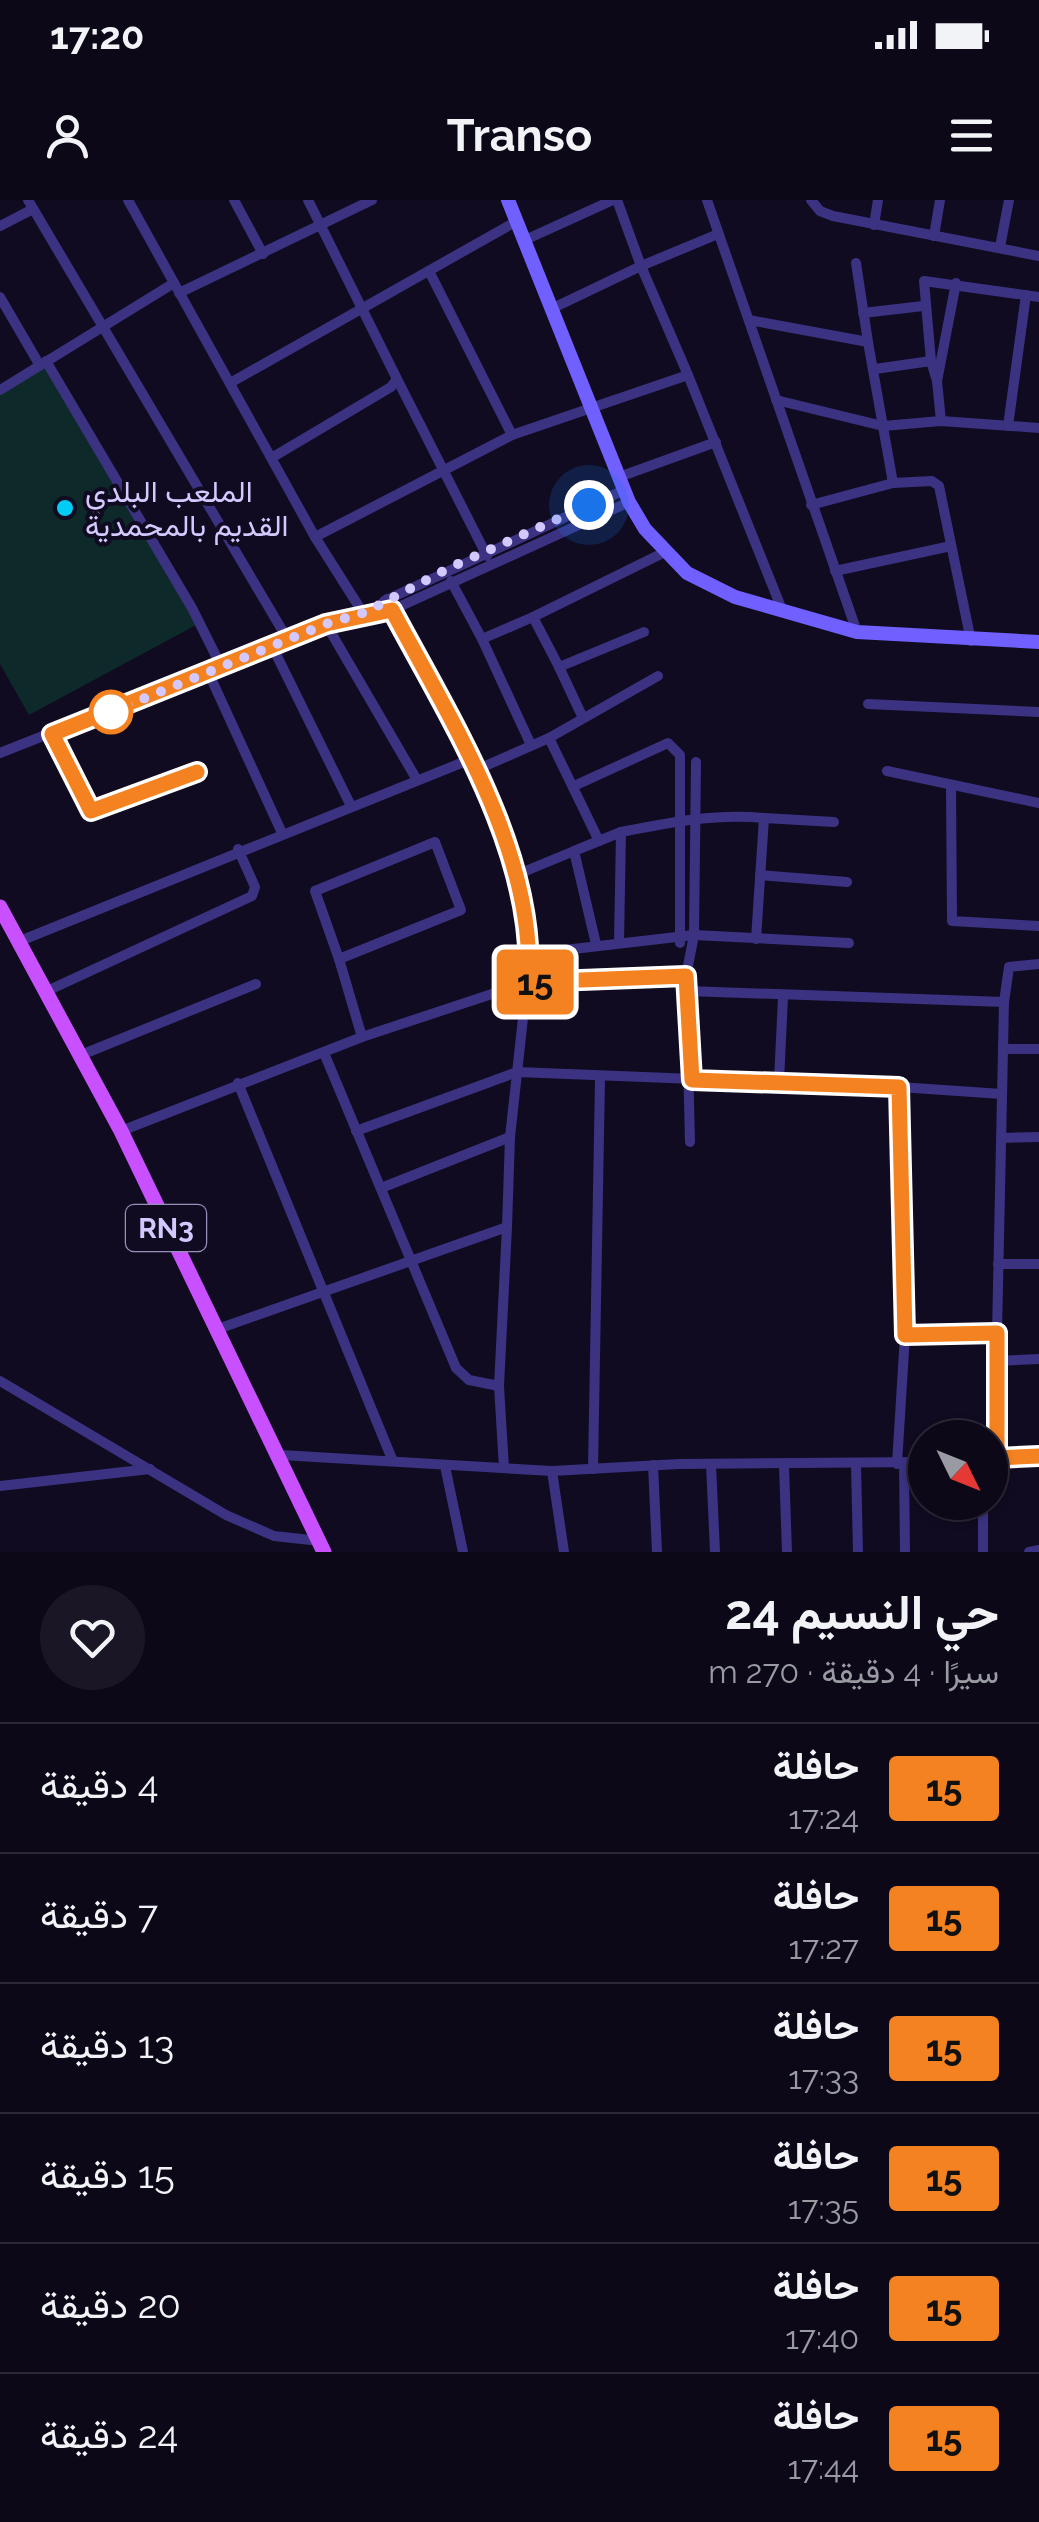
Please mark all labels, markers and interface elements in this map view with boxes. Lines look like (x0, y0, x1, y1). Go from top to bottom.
text: 17:20 (50, 13, 144, 58)
icon: person (40, 108, 95, 163)
icon: menu (944, 108, 999, 163)
text: Transo (447, 109, 592, 162)
place label: الملعب البلدي القديم بالمحمدية (85, 474, 289, 545)
your location (564, 480, 614, 530)
marker: الملعب البلدي القديم بالمحمدية (54, 497, 76, 519)
unlabelled marker (90, 691, 132, 733)
line badge: 15 (490, 950, 580, 1014)
text: 15 (517, 962, 553, 1003)
road number: RN3 (126, 1205, 206, 1251)
north arrow (908, 1420, 1008, 1520)
map controls (908, 1420, 1008, 1520)
text: حي النسيم 24 (725, 1584, 999, 1640)
button: heart (40, 1585, 145, 1690)
text: سيرًا · 4 دقيقة · 270 m (708, 1653, 999, 1690)
text: حافلة (773, 1743, 859, 1788)
text: 4 دقيقة (40, 1762, 158, 1807)
text: 15 (926, 1768, 962, 1809)
text: 17:24 (788, 1799, 859, 1836)
text: حافلة (773, 1873, 859, 1918)
text: 7 دقيقة (40, 1892, 158, 1937)
text: 15 (926, 1898, 962, 1939)
text: 17:27 (789, 1929, 859, 1966)
text: حافلة (773, 2003, 859, 2048)
text: 13 دقيقة (40, 2022, 174, 2067)
text: 15 (926, 2028, 962, 2069)
text: 17:33 (788, 2059, 859, 2096)
text: حافلة (773, 2133, 859, 2178)
text: 15 دقيقة (40, 2152, 175, 2197)
text: 15 (926, 2158, 962, 2199)
text: 17:35 (788, 2189, 859, 2226)
text: حافلة (773, 2263, 859, 2308)
text: 20 دقيقة (40, 2282, 181, 2327)
text: 15 (926, 2288, 962, 2329)
text: 17:40 (785, 2319, 859, 2356)
text: حافلة (773, 2393, 859, 2438)
text: 24 دقيقة (40, 2412, 178, 2457)
text: 15 (926, 2418, 962, 2459)
text: 17:44 (787, 2449, 859, 2486)

